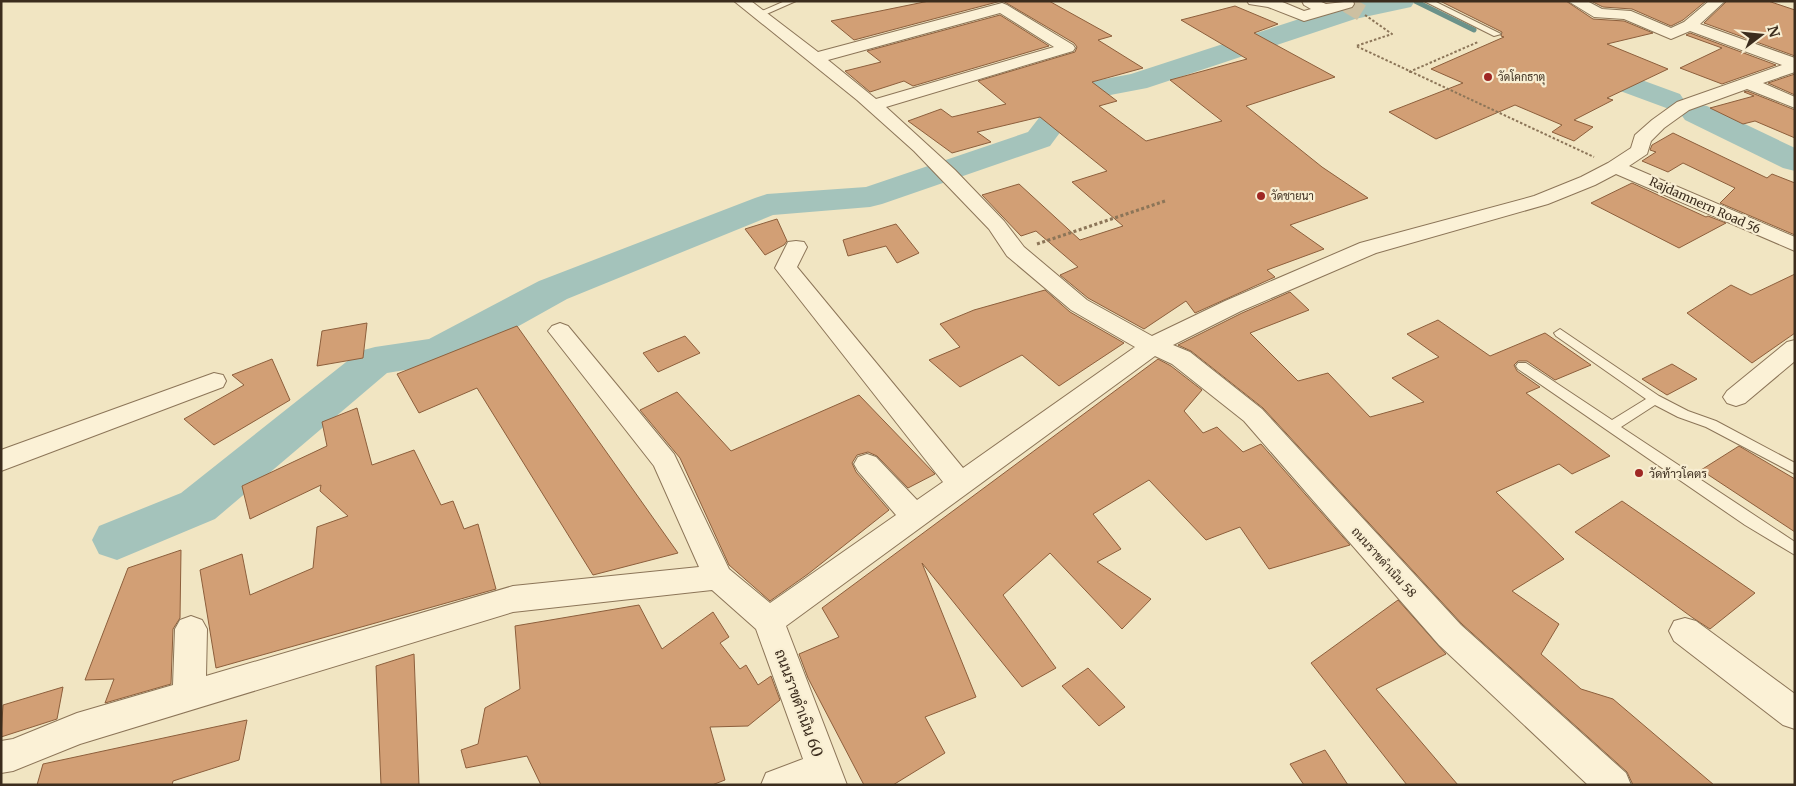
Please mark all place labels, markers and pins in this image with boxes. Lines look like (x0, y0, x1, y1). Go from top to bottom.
place label: วัดโคกธาตุ (1498, 69, 1545, 86)
marker: วัดโคกธาตุ (1482, 71, 1494, 83)
place label: วัดชายนา (1271, 189, 1314, 203)
marker: วัดชายนา (1255, 190, 1267, 202)
place label: วัดท้าวโคตร (1649, 466, 1707, 481)
marker: วัดท้าวโคตร (1633, 467, 1645, 479)

